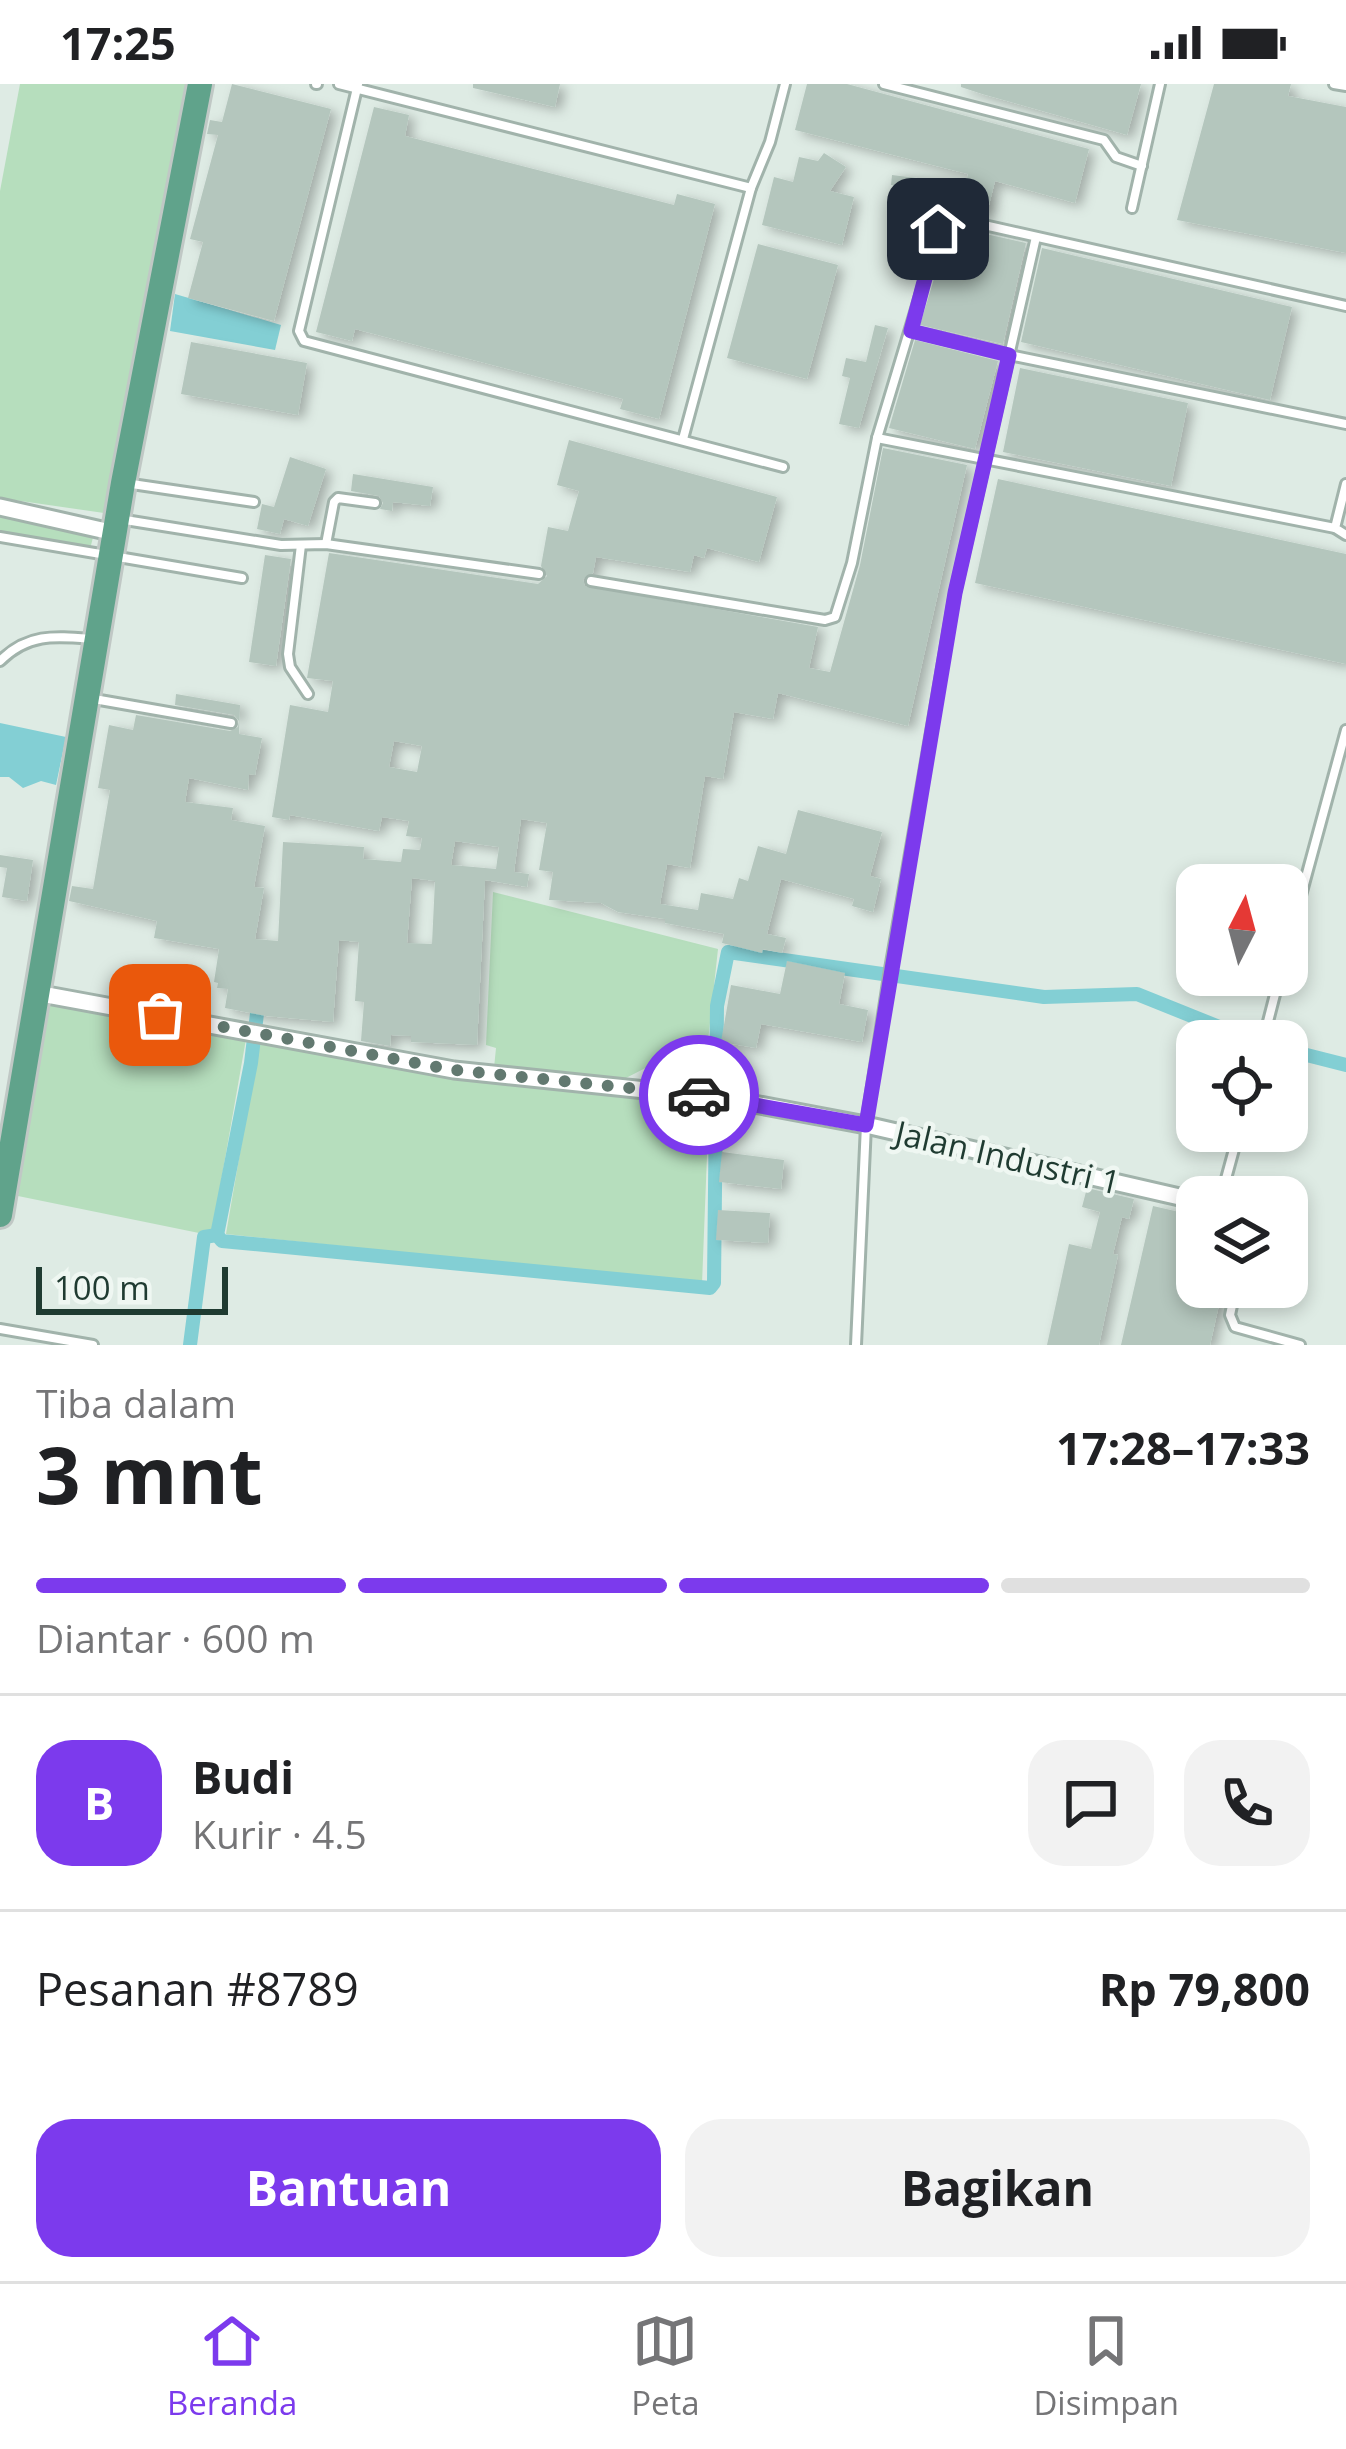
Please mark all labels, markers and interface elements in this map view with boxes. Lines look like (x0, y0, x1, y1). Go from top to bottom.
text: 17:25 (60, 12, 176, 73)
pin (887, 178, 989, 280)
icon: home (905, 196, 971, 262)
north arrow (1176, 864, 1308, 996)
map controls (1176, 864, 1308, 1308)
pin (109, 964, 211, 1066)
icon: bag (127, 982, 193, 1048)
button: locate (1176, 1020, 1308, 1152)
courier (639, 1035, 759, 1155)
icon: car (666, 1062, 732, 1128)
street label: Jalan Industri 1 (888, 1109, 1125, 1205)
button: layers (1176, 1176, 1308, 1308)
scale bar (36, 1261, 228, 1314)
text: 100 m (54, 1265, 150, 1310)
text: Tiba dalam (36, 1376, 236, 1429)
text: 17:28–17:33 (1056, 1417, 1310, 1478)
text: 3 mnt (36, 1421, 263, 1527)
text: Diantar · 600 m (36, 1611, 315, 1664)
button: chat (1028, 1740, 1154, 1866)
button: phone (1184, 1740, 1310, 1866)
text: Budi (192, 1746, 294, 1807)
text: B (84, 1772, 114, 1833)
text: Kurir · 4.5 (192, 1807, 367, 1860)
text: Pesanan #8789 (36, 1958, 359, 2019)
text: Rp 79,800 (1099, 1958, 1310, 2019)
button: Bantuan (36, 2119, 661, 2257)
button: Bagikan (685, 2119, 1310, 2257)
tab: Beranda (167, 2308, 297, 2425)
tab: Peta (631, 2308, 700, 2425)
tab: Disimpan (1033, 2308, 1179, 2425)

